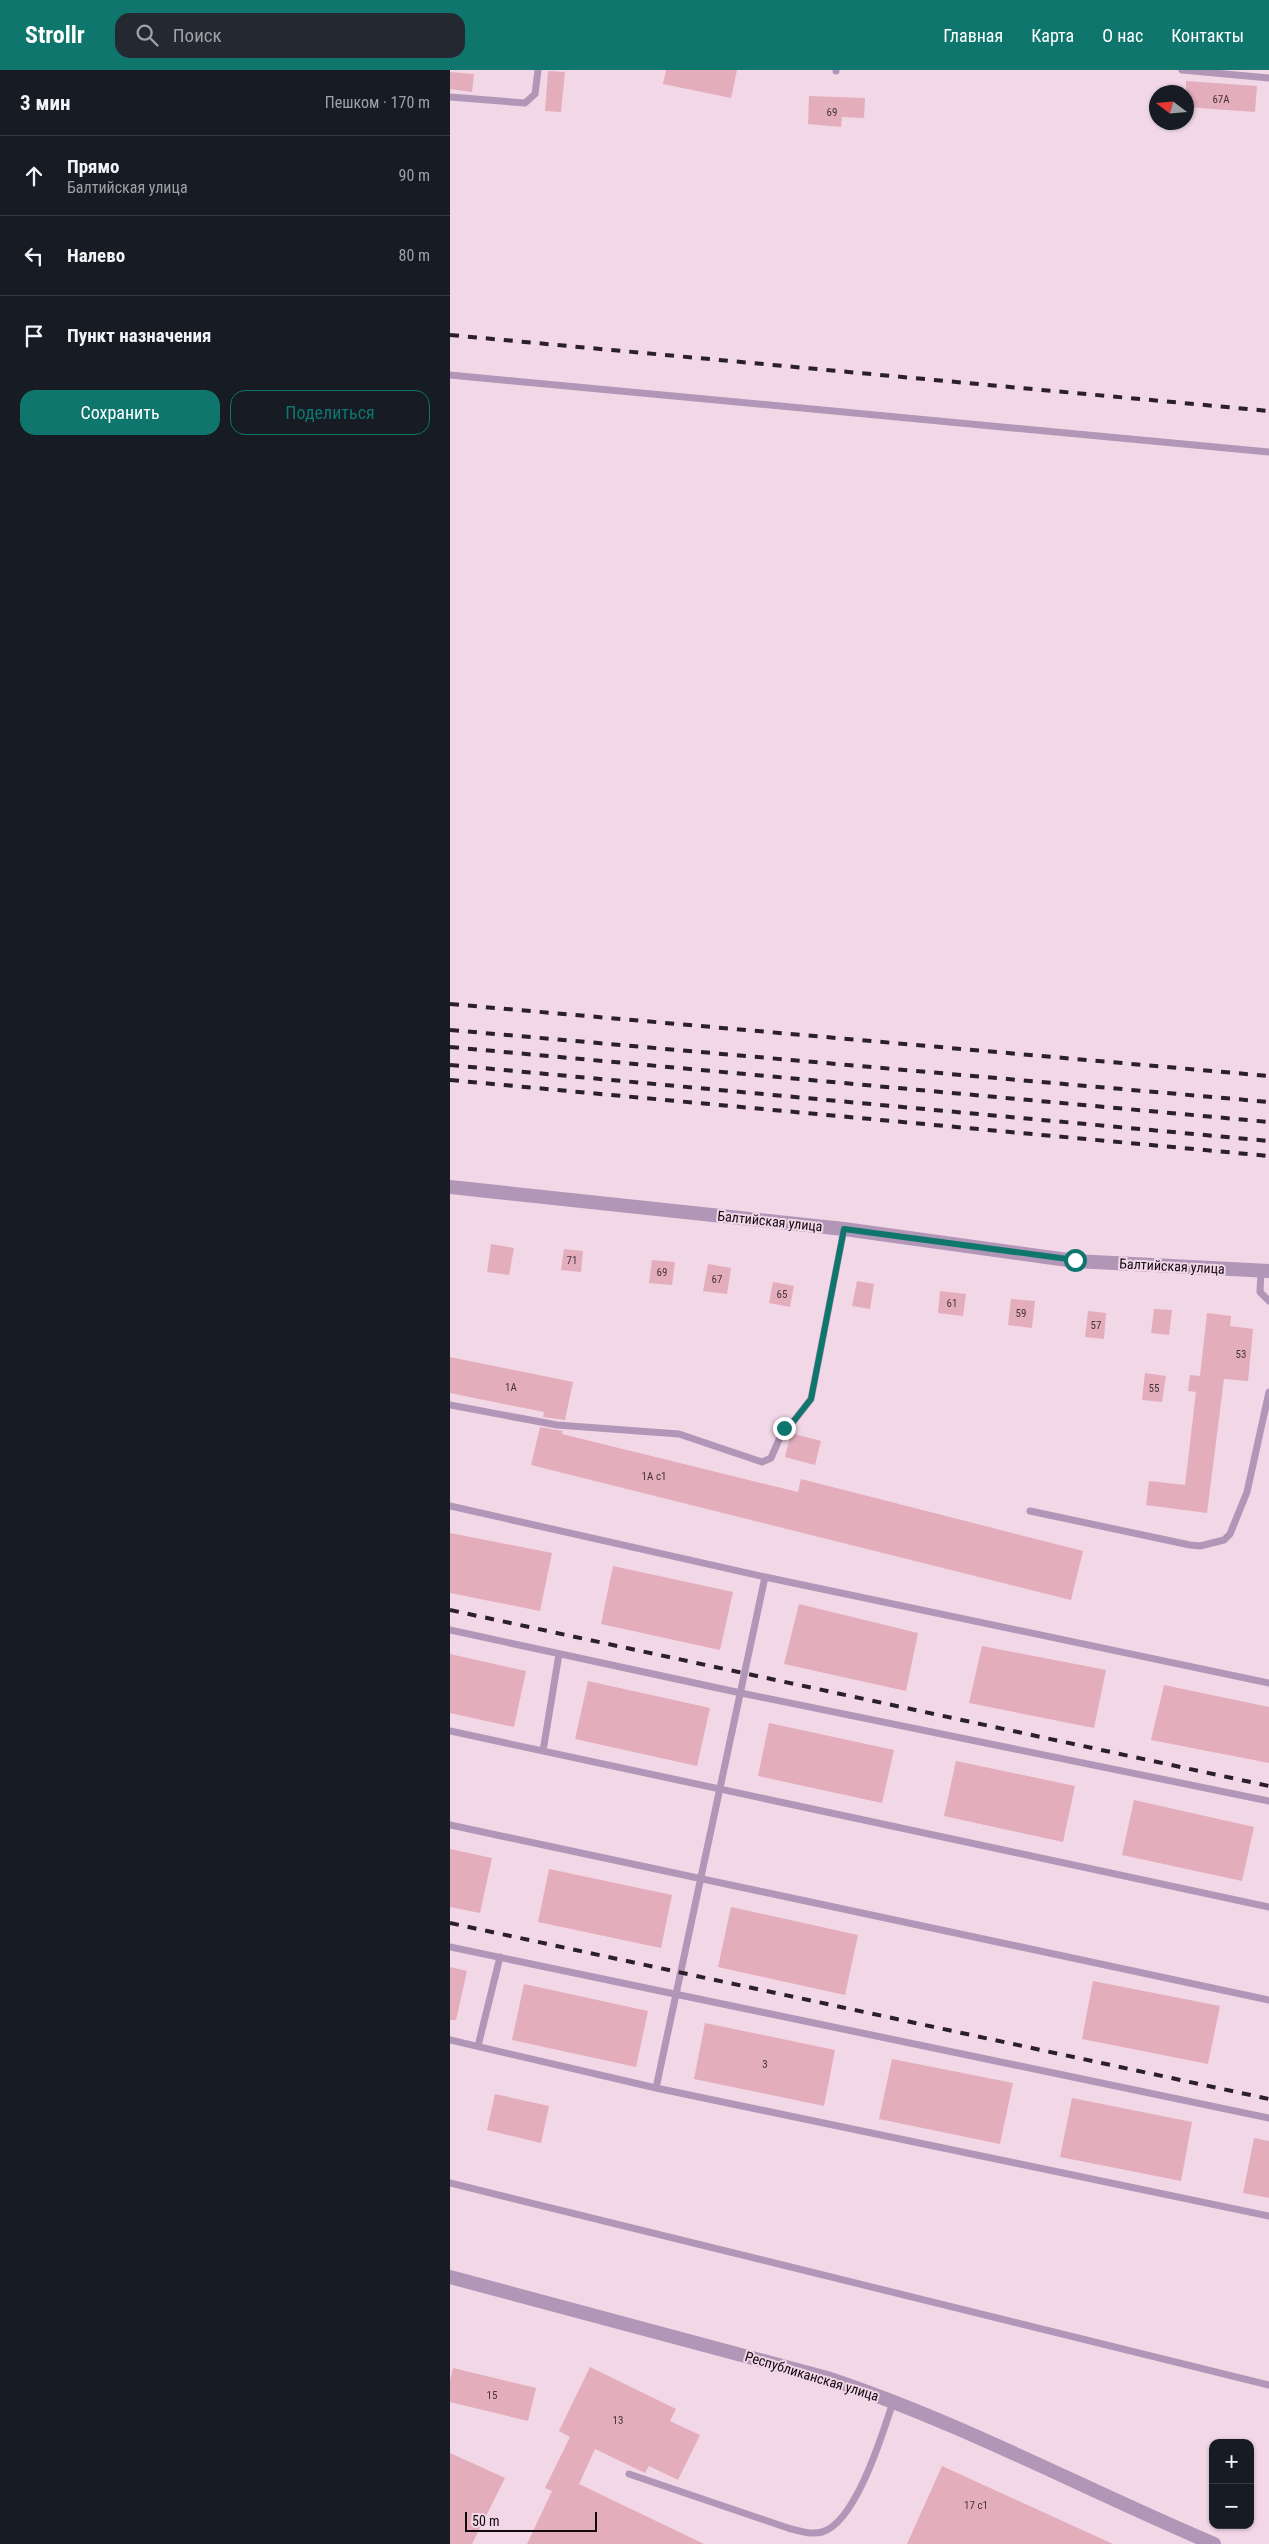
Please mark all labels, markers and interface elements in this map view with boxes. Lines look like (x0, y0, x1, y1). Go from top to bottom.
search box (115, 13, 465, 58)
text: Strollr (25, 21, 85, 49)
icon: search (133, 21, 161, 49)
text: Поиск (173, 24, 222, 47)
text: Главная (943, 25, 1003, 46)
text: Карта (1031, 25, 1074, 46)
text: О нас (1102, 25, 1143, 46)
text: Контакты (1171, 25, 1244, 46)
north arrow (1149, 85, 1194, 130)
text: 3 мин (20, 91, 70, 115)
text: Пешком · 170 m (325, 93, 430, 112)
house number: 67А (1212, 93, 1230, 106)
house number: 69 (827, 106, 837, 119)
text: Прямо (67, 155, 120, 178)
icon: ahead (20, 162, 48, 190)
text: 90 m (398, 166, 430, 185)
text: Балтийская улица (67, 178, 188, 197)
icon: left (20, 242, 48, 270)
text: Налево (67, 244, 125, 267)
text: 80 m (398, 246, 430, 265)
icon: arrive (20, 322, 48, 350)
text: Пункт назначения (67, 324, 211, 347)
button: Сохранить (20, 390, 220, 435)
button: Поделиться (230, 390, 430, 435)
street label: Балтийская улица (717, 1208, 823, 1234)
route start (1064, 1249, 1087, 1272)
house number: 71 (567, 1254, 577, 1267)
street label: Балтийская улица (1119, 1255, 1225, 1277)
house number: 69 (657, 1266, 667, 1279)
house number: 67 (712, 1273, 722, 1286)
house number: 65 (777, 1288, 787, 1301)
house number: 61 (947, 1297, 957, 1310)
house number: 59 (1016, 1307, 1026, 1320)
house number: 57 (1091, 1319, 1101, 1332)
house number: 53 (1236, 1348, 1246, 1361)
house number: 1А (505, 1381, 518, 1394)
house number: 55 (1149, 1382, 1159, 1395)
route end (773, 1417, 796, 1440)
house number: 1А с1 (642, 1470, 666, 1483)
house number: 3 (762, 2058, 768, 2071)
street label: Республиканская улица (743, 2348, 881, 2404)
house number: 15 (487, 2389, 497, 2402)
house number: 13 (613, 2414, 623, 2427)
map controls (1209, 2439, 1254, 2529)
button: + (1209, 2439, 1254, 2484)
button: − (1209, 2484, 1254, 2529)
house number: 17 с1 (964, 2499, 988, 2512)
scale bar (465, 2509, 598, 2532)
text: 50 m (472, 2513, 500, 2529)

